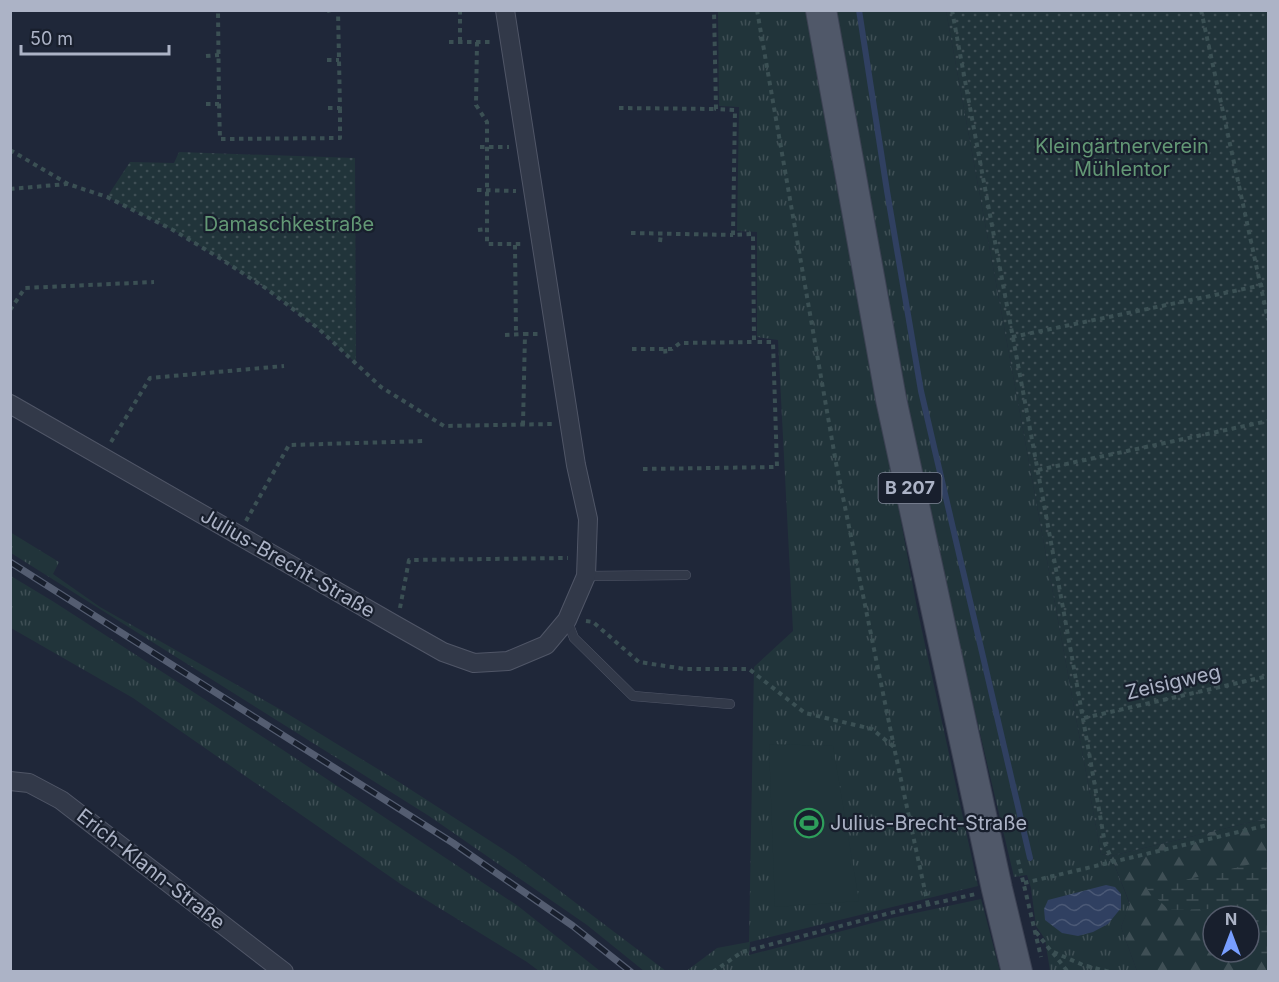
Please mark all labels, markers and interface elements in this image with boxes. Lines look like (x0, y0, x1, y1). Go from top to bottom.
scale bar (21, 18, 170, 56)
text: 50 m (30, 28, 73, 49)
park label: Kleingärtnerverein Mühlentor (1035, 134, 1209, 181)
park label: Damaschkestraße (204, 212, 374, 236)
road number: B 207 (878, 473, 942, 503)
street label: Julius-Brecht-Straße (197, 503, 379, 623)
street label: Zeisigweg (1123, 659, 1223, 705)
street label: Erich-Klann-Straße (72, 804, 230, 934)
sports icon: Julius-Brecht-Straße (793, 807, 825, 839)
place label: Julius-Brecht-Straße (830, 811, 1027, 835)
north arrow (1201, 904, 1261, 964)
text: N (1225, 909, 1237, 929)

